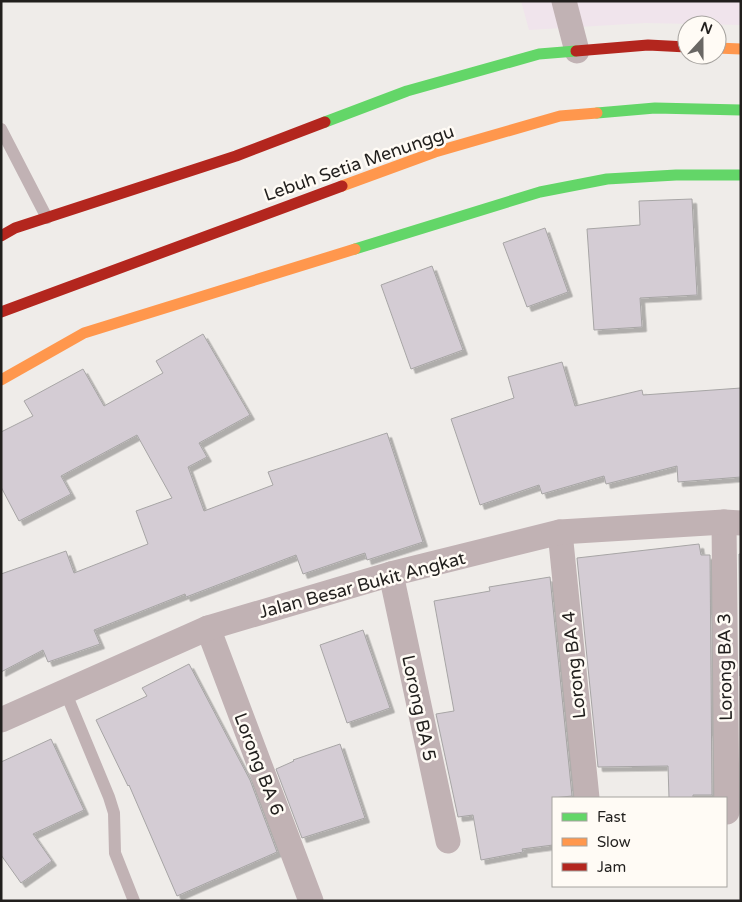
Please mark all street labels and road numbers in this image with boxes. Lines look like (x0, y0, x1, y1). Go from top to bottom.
street label: Lebuh Setia Menunggu (261, 120, 457, 206)
street label: Jalan Besar Bukit Angkat (256, 547, 468, 623)
street label: Lorong BA 4 (557, 610, 591, 720)
street label: Lorong BA 3 (713, 613, 737, 721)
street label: Lorong BA 5 (397, 653, 441, 763)
street label: Lorong BA 6 (229, 710, 289, 818)

